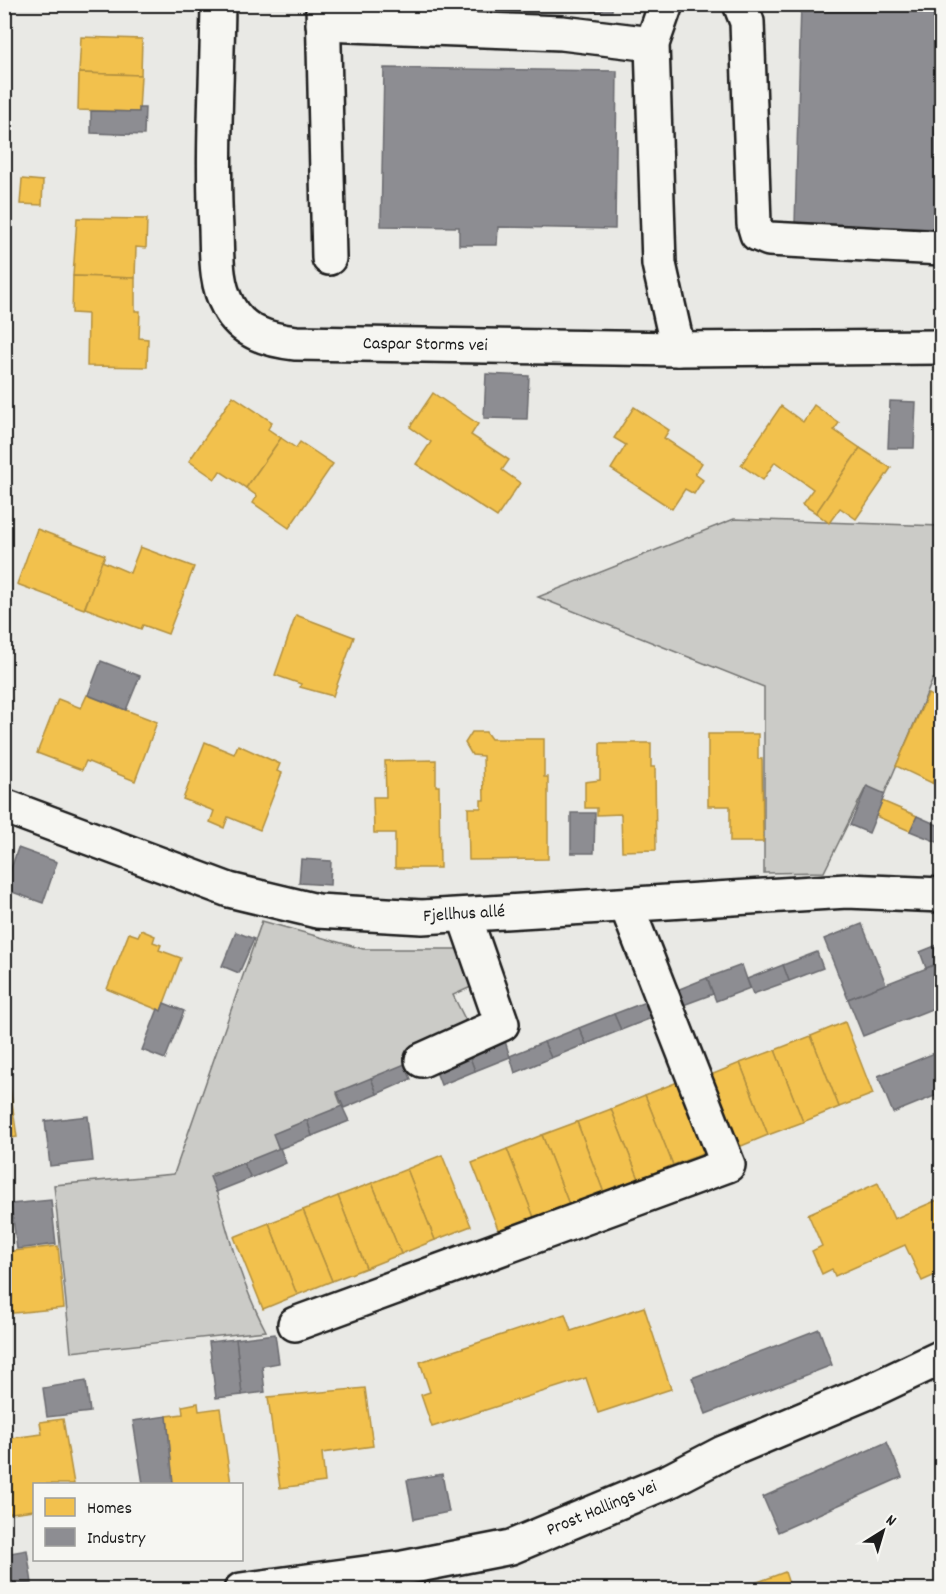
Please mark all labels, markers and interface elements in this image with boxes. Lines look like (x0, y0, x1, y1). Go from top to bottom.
street label: Caspar Storms vei (363, 332, 488, 359)
street label: Fjellhus allé (423, 899, 506, 929)
street label: Prost Hallings vei (543, 1475, 661, 1543)
legend (33, 1483, 243, 1561)
text: Homes (87, 1497, 132, 1522)
north arrow (853, 1501, 913, 1561)
text: N (880, 1509, 901, 1533)
text: Industry (87, 1527, 146, 1552)

